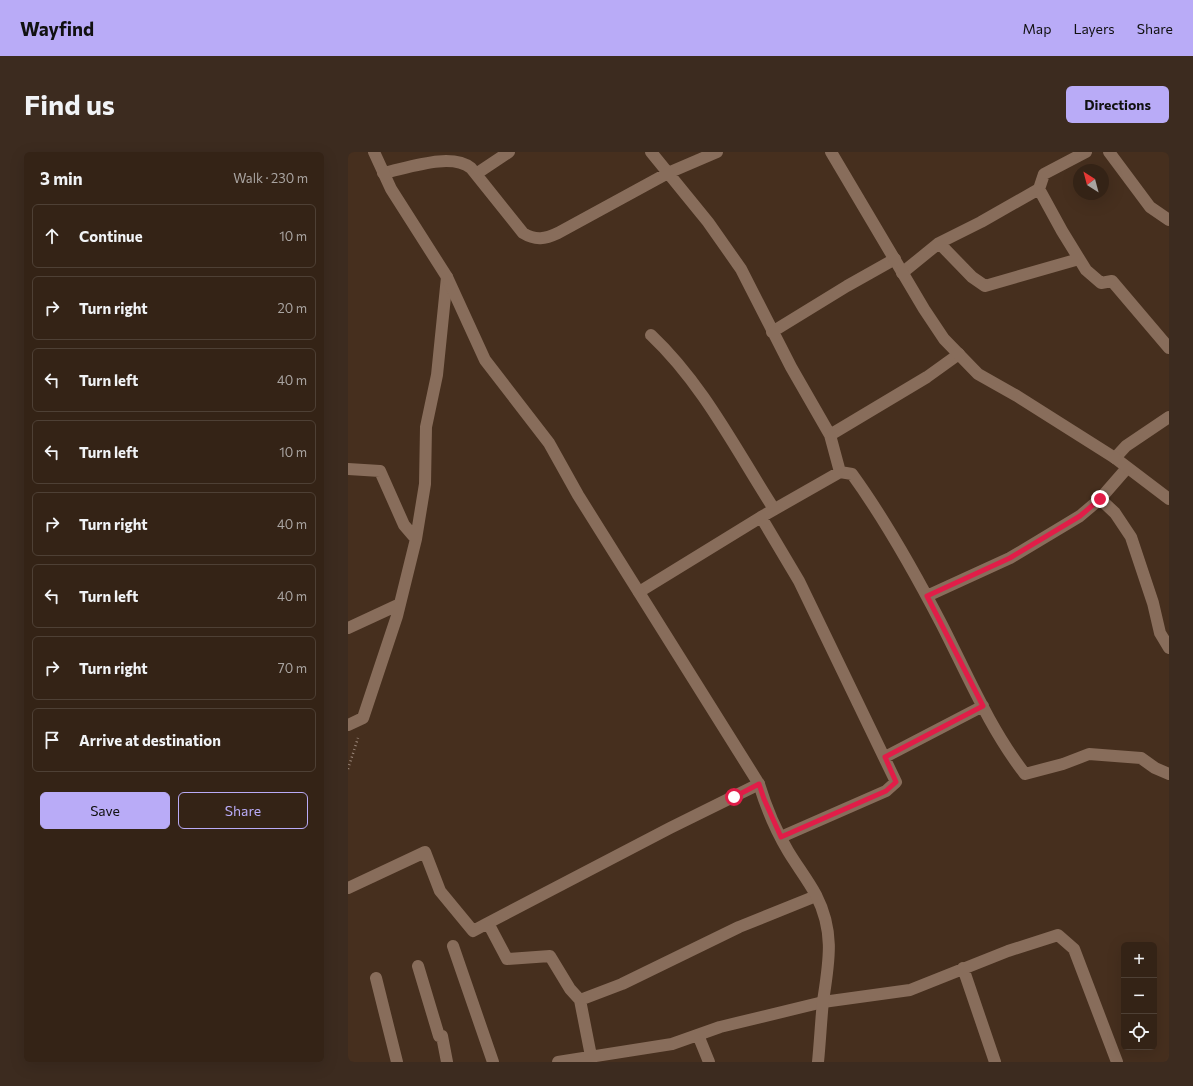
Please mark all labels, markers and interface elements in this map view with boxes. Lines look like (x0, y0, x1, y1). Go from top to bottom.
text: Wayfind (20, 17, 94, 40)
text: Map (1023, 20, 1051, 37)
text: Layers (1073, 20, 1115, 37)
text: Share (1137, 20, 1173, 37)
button: Directions (1066, 86, 1169, 123)
text: Find us (24, 87, 115, 121)
north arrow (1073, 164, 1109, 200)
text: 3 min (40, 168, 83, 189)
text: Walk · 230 m (233, 170, 308, 186)
icon: ahead (41, 225, 63, 247)
text: Continue (79, 227, 143, 245)
text: 10 m (279, 228, 307, 244)
icon: right (41, 297, 63, 319)
text: Turn right (79, 299, 148, 317)
text: 20 m (278, 300, 307, 316)
icon: left (41, 369, 63, 391)
text: Turn left (79, 371, 138, 389)
text: 40 m (277, 372, 307, 388)
icon: left (41, 441, 63, 463)
text: Turn left (79, 443, 138, 461)
text: 10 m (279, 444, 307, 460)
route end (1091, 490, 1109, 508)
icon: right (41, 513, 63, 535)
text: Turn right (79, 515, 148, 533)
text: 40 m (277, 516, 307, 532)
icon: left (41, 585, 63, 607)
text: Turn left (79, 587, 138, 605)
text: 40 m (277, 588, 307, 604)
icon: right (41, 657, 63, 679)
text: Turn right (79, 659, 148, 677)
text: 70 m (278, 660, 307, 676)
icon: arrive (41, 729, 63, 751)
text: Arrive at destination (79, 731, 221, 749)
route start (725, 788, 743, 806)
button: Save (40, 792, 170, 829)
button: Share (178, 792, 308, 829)
map controls (1121, 942, 1157, 1050)
button: + (1121, 942, 1157, 978)
button: − (1121, 978, 1157, 1014)
button: locate (1121, 1014, 1157, 1050)

